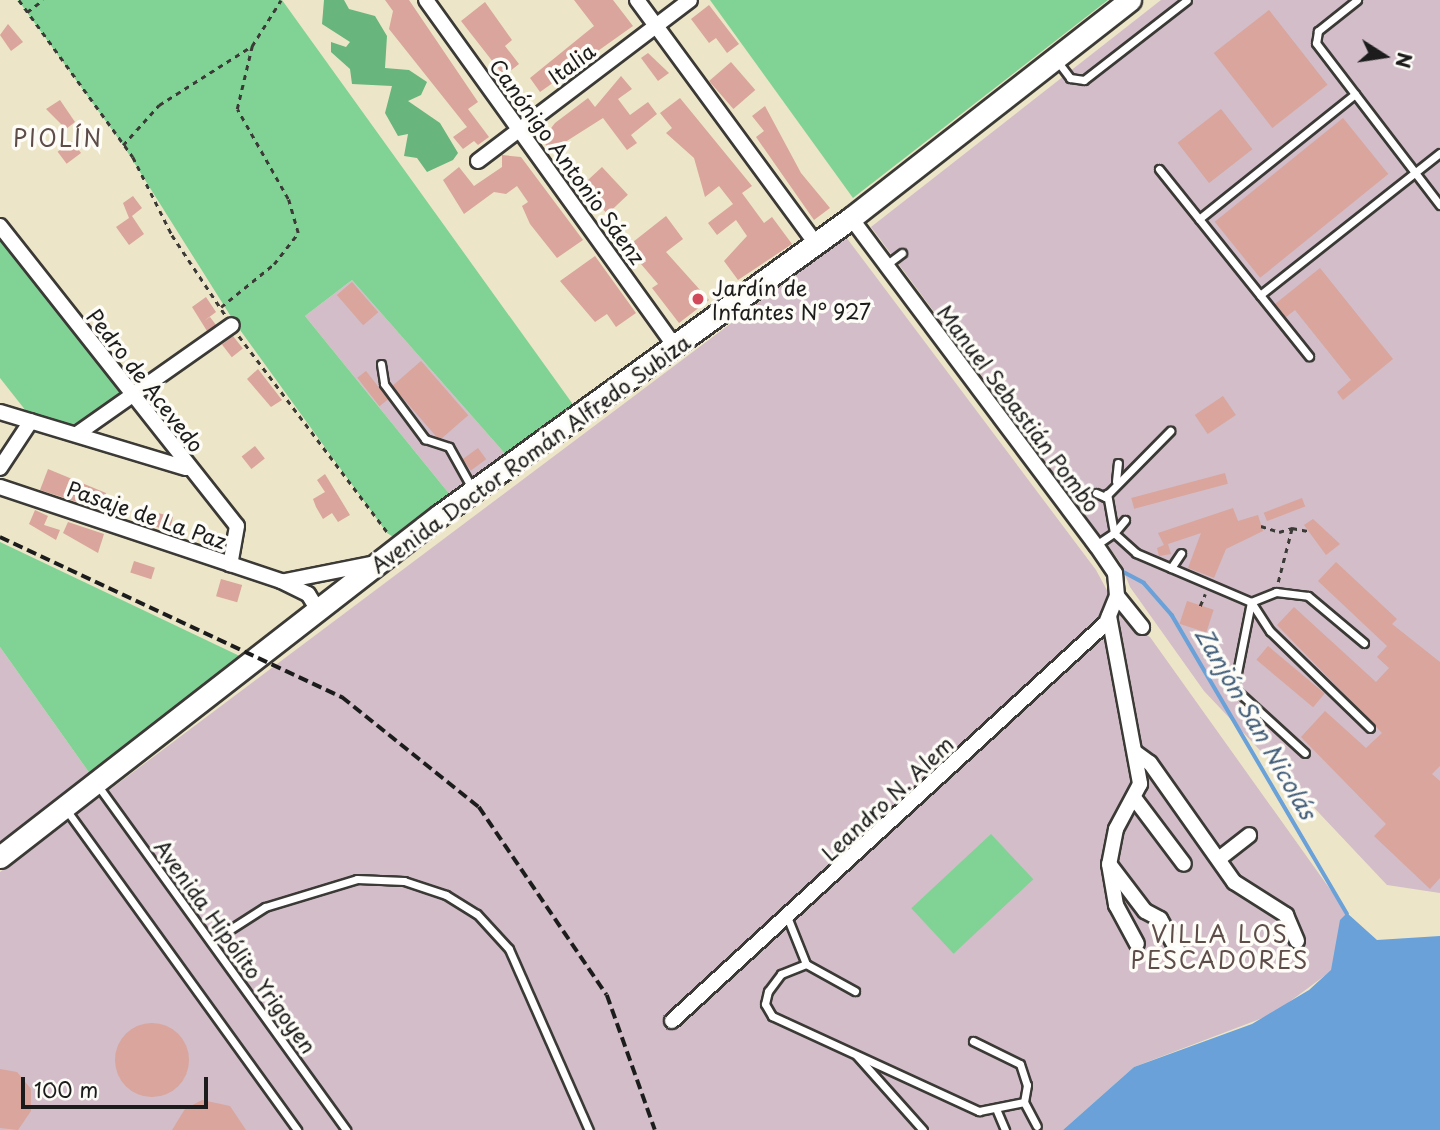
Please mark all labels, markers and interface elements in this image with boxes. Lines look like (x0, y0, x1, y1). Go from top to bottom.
north arrow (1349, 21, 1419, 91)
street label: Italia (543, 37, 599, 89)
text: N (1389, 50, 1420, 71)
street label: Canónigo Antonio Sáenz (485, 53, 651, 269)
district label: PIOLÍN (14, 124, 102, 152)
place label: Jardín de Infantes N° 927 (712, 274, 871, 324)
marker: Jardín de Infantes N° 927 (690, 291, 706, 307)
street label: Manuel Sebastián Pombo (933, 300, 1105, 516)
street label: Pedro de Acevedo (82, 303, 210, 457)
street label: Avenida Doctor Román Alfredo Subiza (365, 328, 695, 578)
street label: Pasaje de La Paz (63, 475, 231, 553)
water label: Zanjón San Nicolás (1190, 623, 1322, 823)
street label: Leandro N. Alem (816, 731, 958, 865)
street label: Avenida Hipólito Yrigoyen (150, 834, 322, 1058)
district label: VILLA LOS PESCADORES (1132, 920, 1308, 974)
scale bar (24, 1064, 212, 1108)
text: 100 m (34, 1073, 98, 1105)

